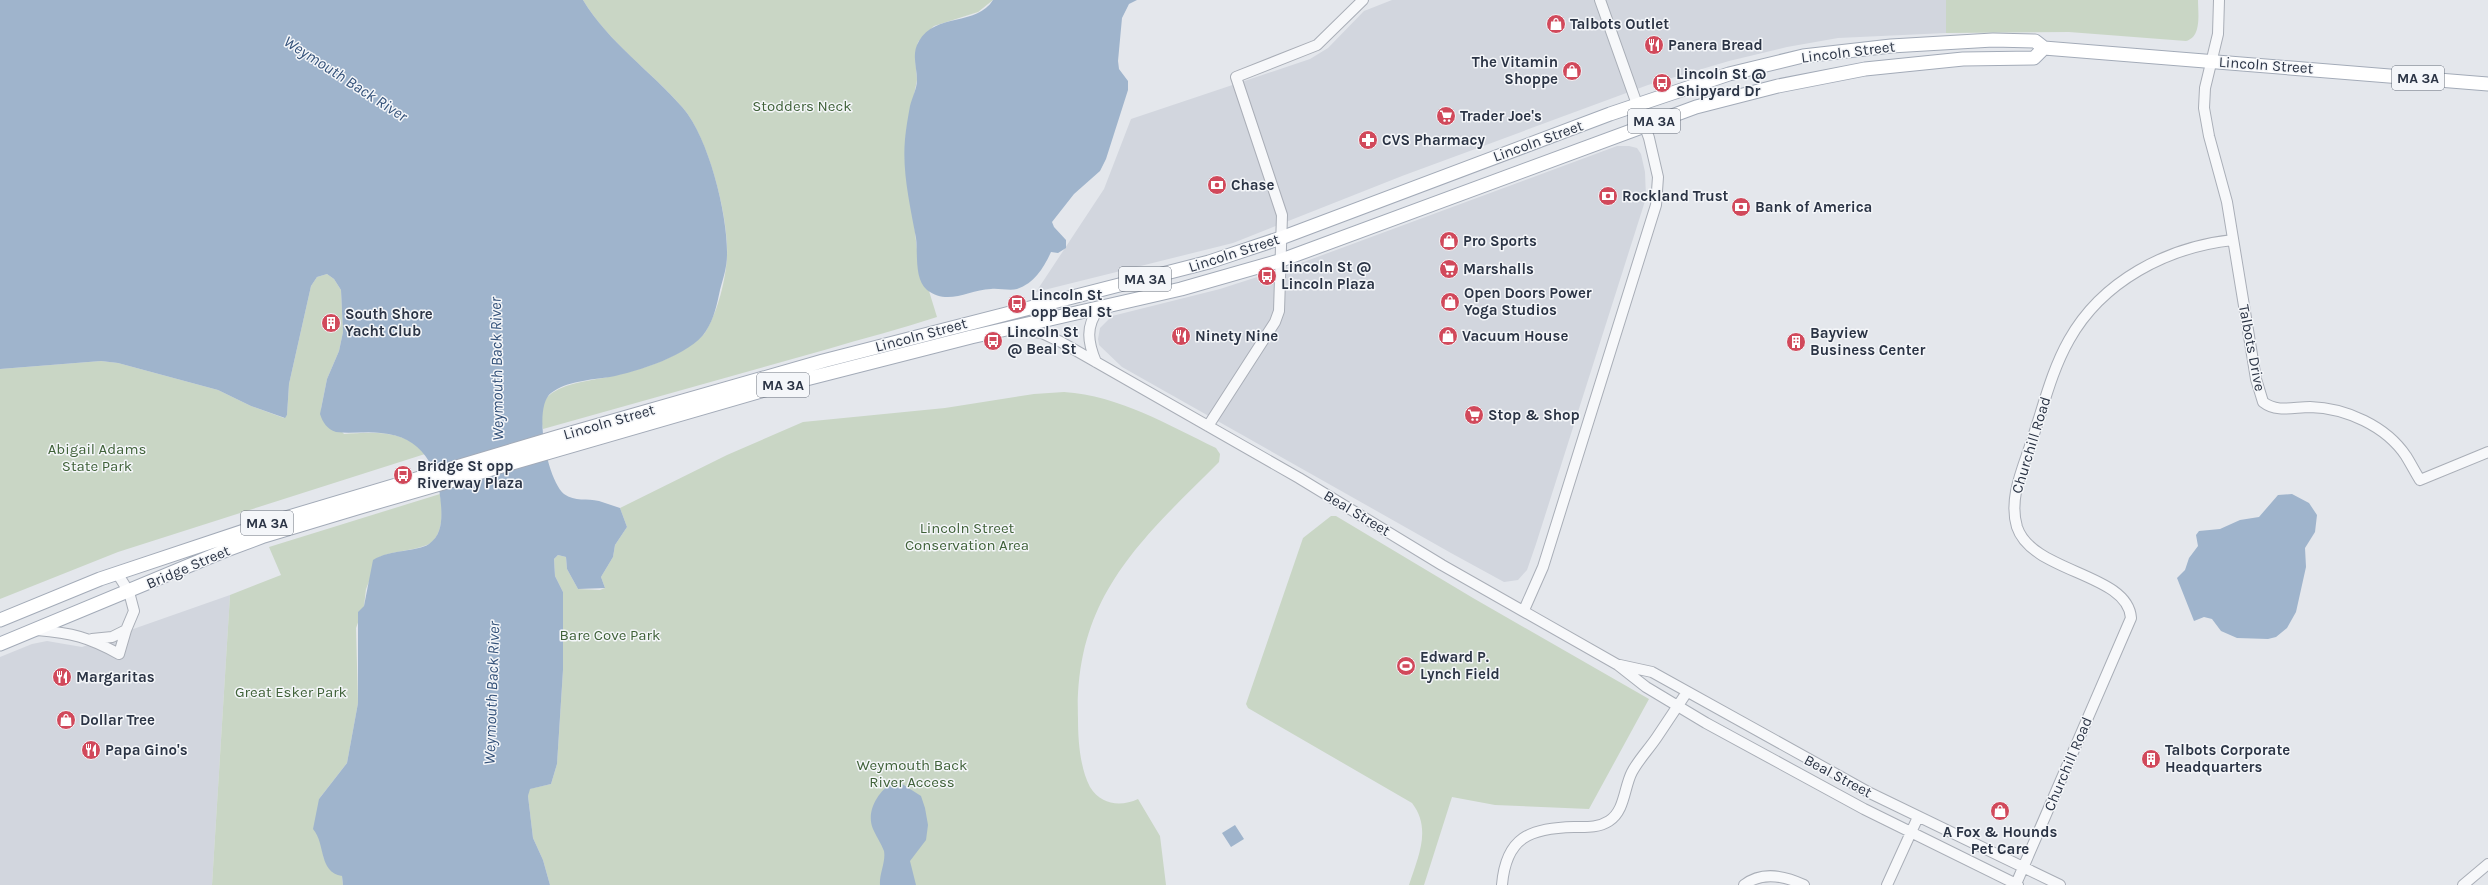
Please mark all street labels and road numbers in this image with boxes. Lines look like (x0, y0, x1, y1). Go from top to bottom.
street label: Lincoln Street (1800, 37, 1896, 67)
street label: Lincoln Street (2218, 53, 2314, 77)
road number: MA 3A (2392, 66, 2444, 90)
road number: MA 3A (1628, 109, 1680, 133)
street label: Lincoln Street (1491, 116, 1586, 166)
street label: Lincoln Street (1186, 230, 1282, 276)
road number: MA 3A (1119, 267, 1171, 291)
street label: Talbots Drive (2235, 303, 2269, 393)
street label: Lincoln Street (873, 314, 969, 356)
road number: MA 3A (757, 373, 809, 397)
street label: Churchill Road (2008, 394, 2054, 496)
street label: Lincoln Street (561, 400, 657, 444)
street label: Beal Street (1321, 486, 1394, 540)
road number: MA 3A (241, 511, 293, 535)
street label: Bridge Street (144, 541, 233, 593)
street label: Churchill Road (2040, 714, 2096, 814)
street label: Beal Street (1801, 751, 1875, 802)

